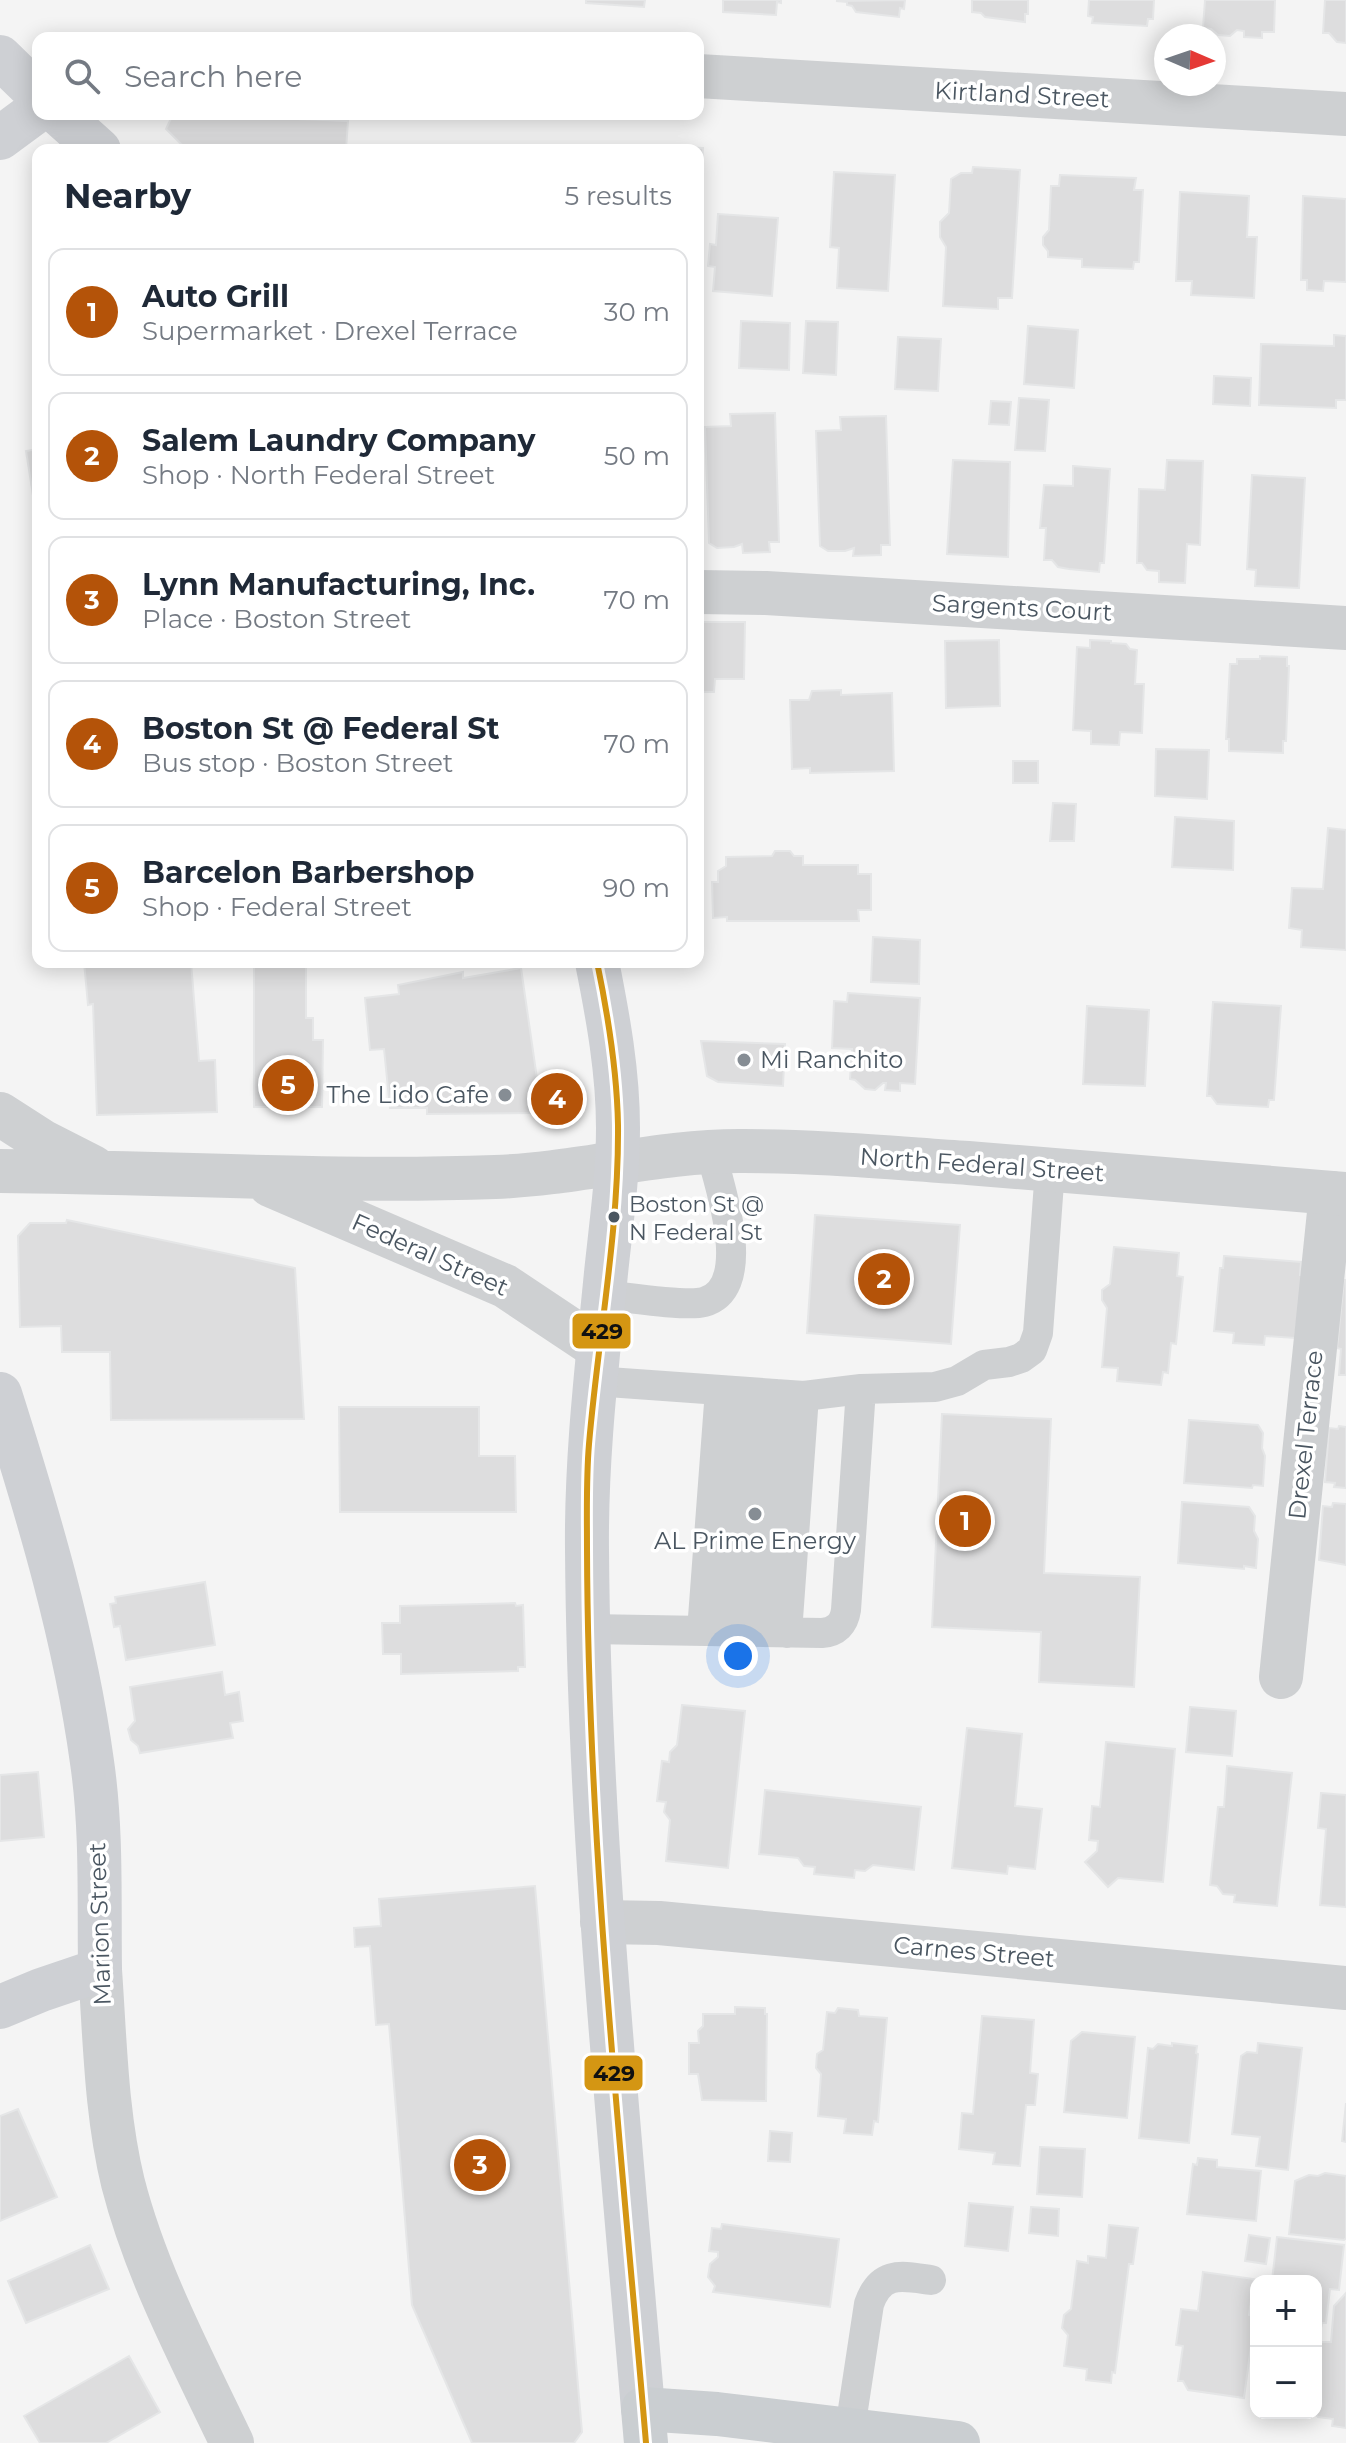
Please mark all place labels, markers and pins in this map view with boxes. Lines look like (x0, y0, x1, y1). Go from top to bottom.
place label: Mi Ranchito (760, 1045, 903, 1074)
marker: Mi Ranchito (735, 1051, 753, 1069)
pin: 5 (262, 1055, 314, 1115)
pin: 4 (531, 1069, 583, 1129)
place label: The Lido Cafe (327, 1080, 489, 1109)
marker: The Lido Cafe (496, 1086, 514, 1104)
place label: Boston St @ N Federal St (629, 1191, 764, 1246)
marker: Boston St @ N Federal St (606, 1209, 622, 1225)
pin: 2 (858, 1249, 910, 1309)
pin: 1 (939, 1491, 991, 1551)
marker: AL Prime Energy (746, 1505, 764, 1523)
place label: AL Prime Energy (654, 1526, 856, 1555)
pin: 3 (454, 2135, 506, 2195)

